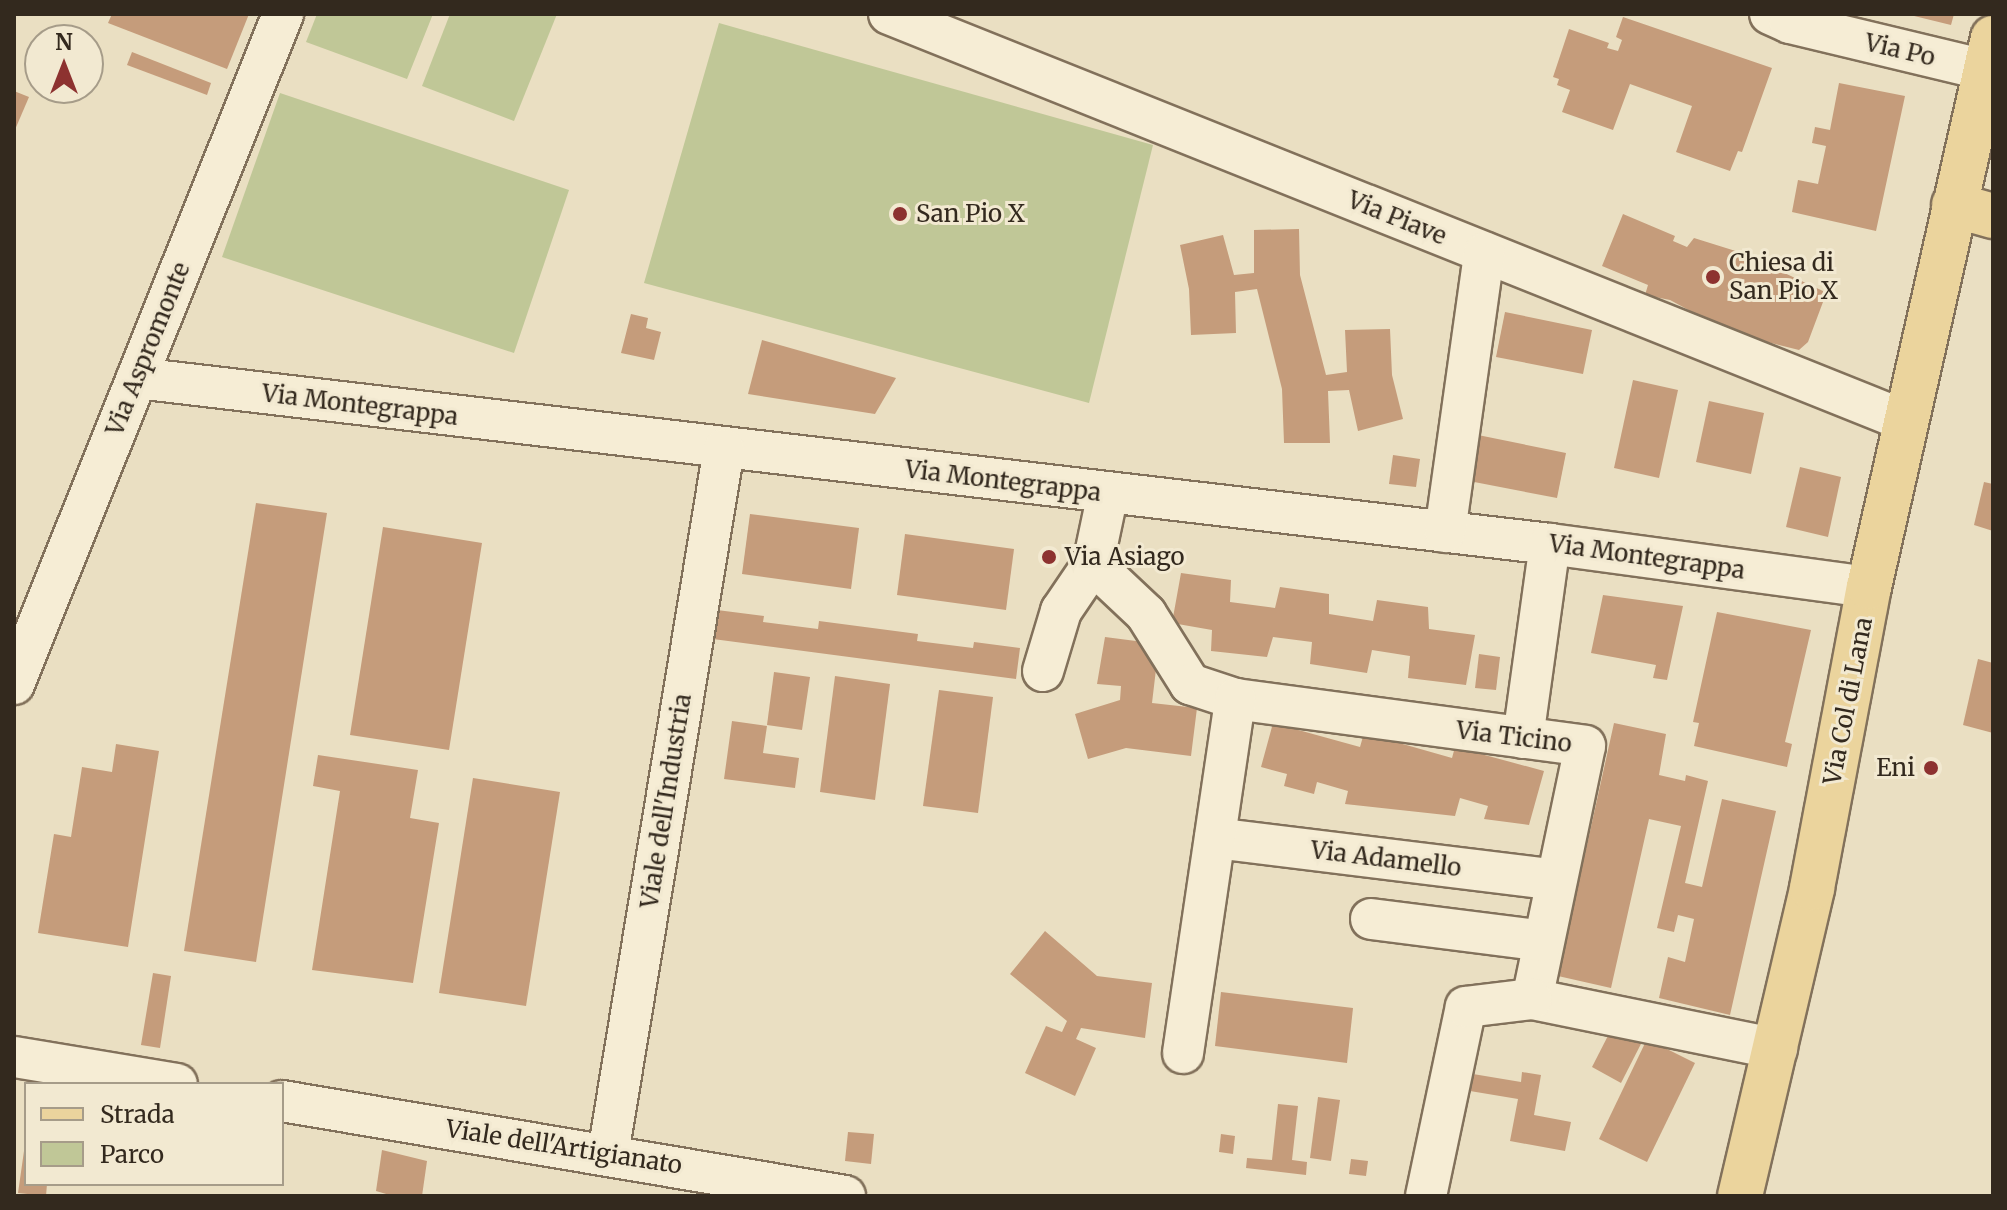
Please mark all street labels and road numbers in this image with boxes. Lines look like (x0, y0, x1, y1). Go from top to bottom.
street label: Via Po (1862, 28, 1938, 72)
street label: Via Piave (1343, 185, 1451, 251)
street label: Via Aspromonte (100, 258, 196, 440)
street label: Via Montegrappa (260, 379, 460, 431)
street label: Via Montegrappa (903, 455, 1103, 507)
street label: Via Montegrappa (1547, 529, 1747, 585)
street label: Via Col di Lana (1818, 615, 1878, 787)
street label: Viale dell'Industria (635, 692, 697, 910)
street label: Via Ticino (1455, 716, 1573, 758)
street label: Via Adamello (1309, 835, 1463, 883)
street label: Viale dell'Artigianato (444, 1114, 684, 1180)

